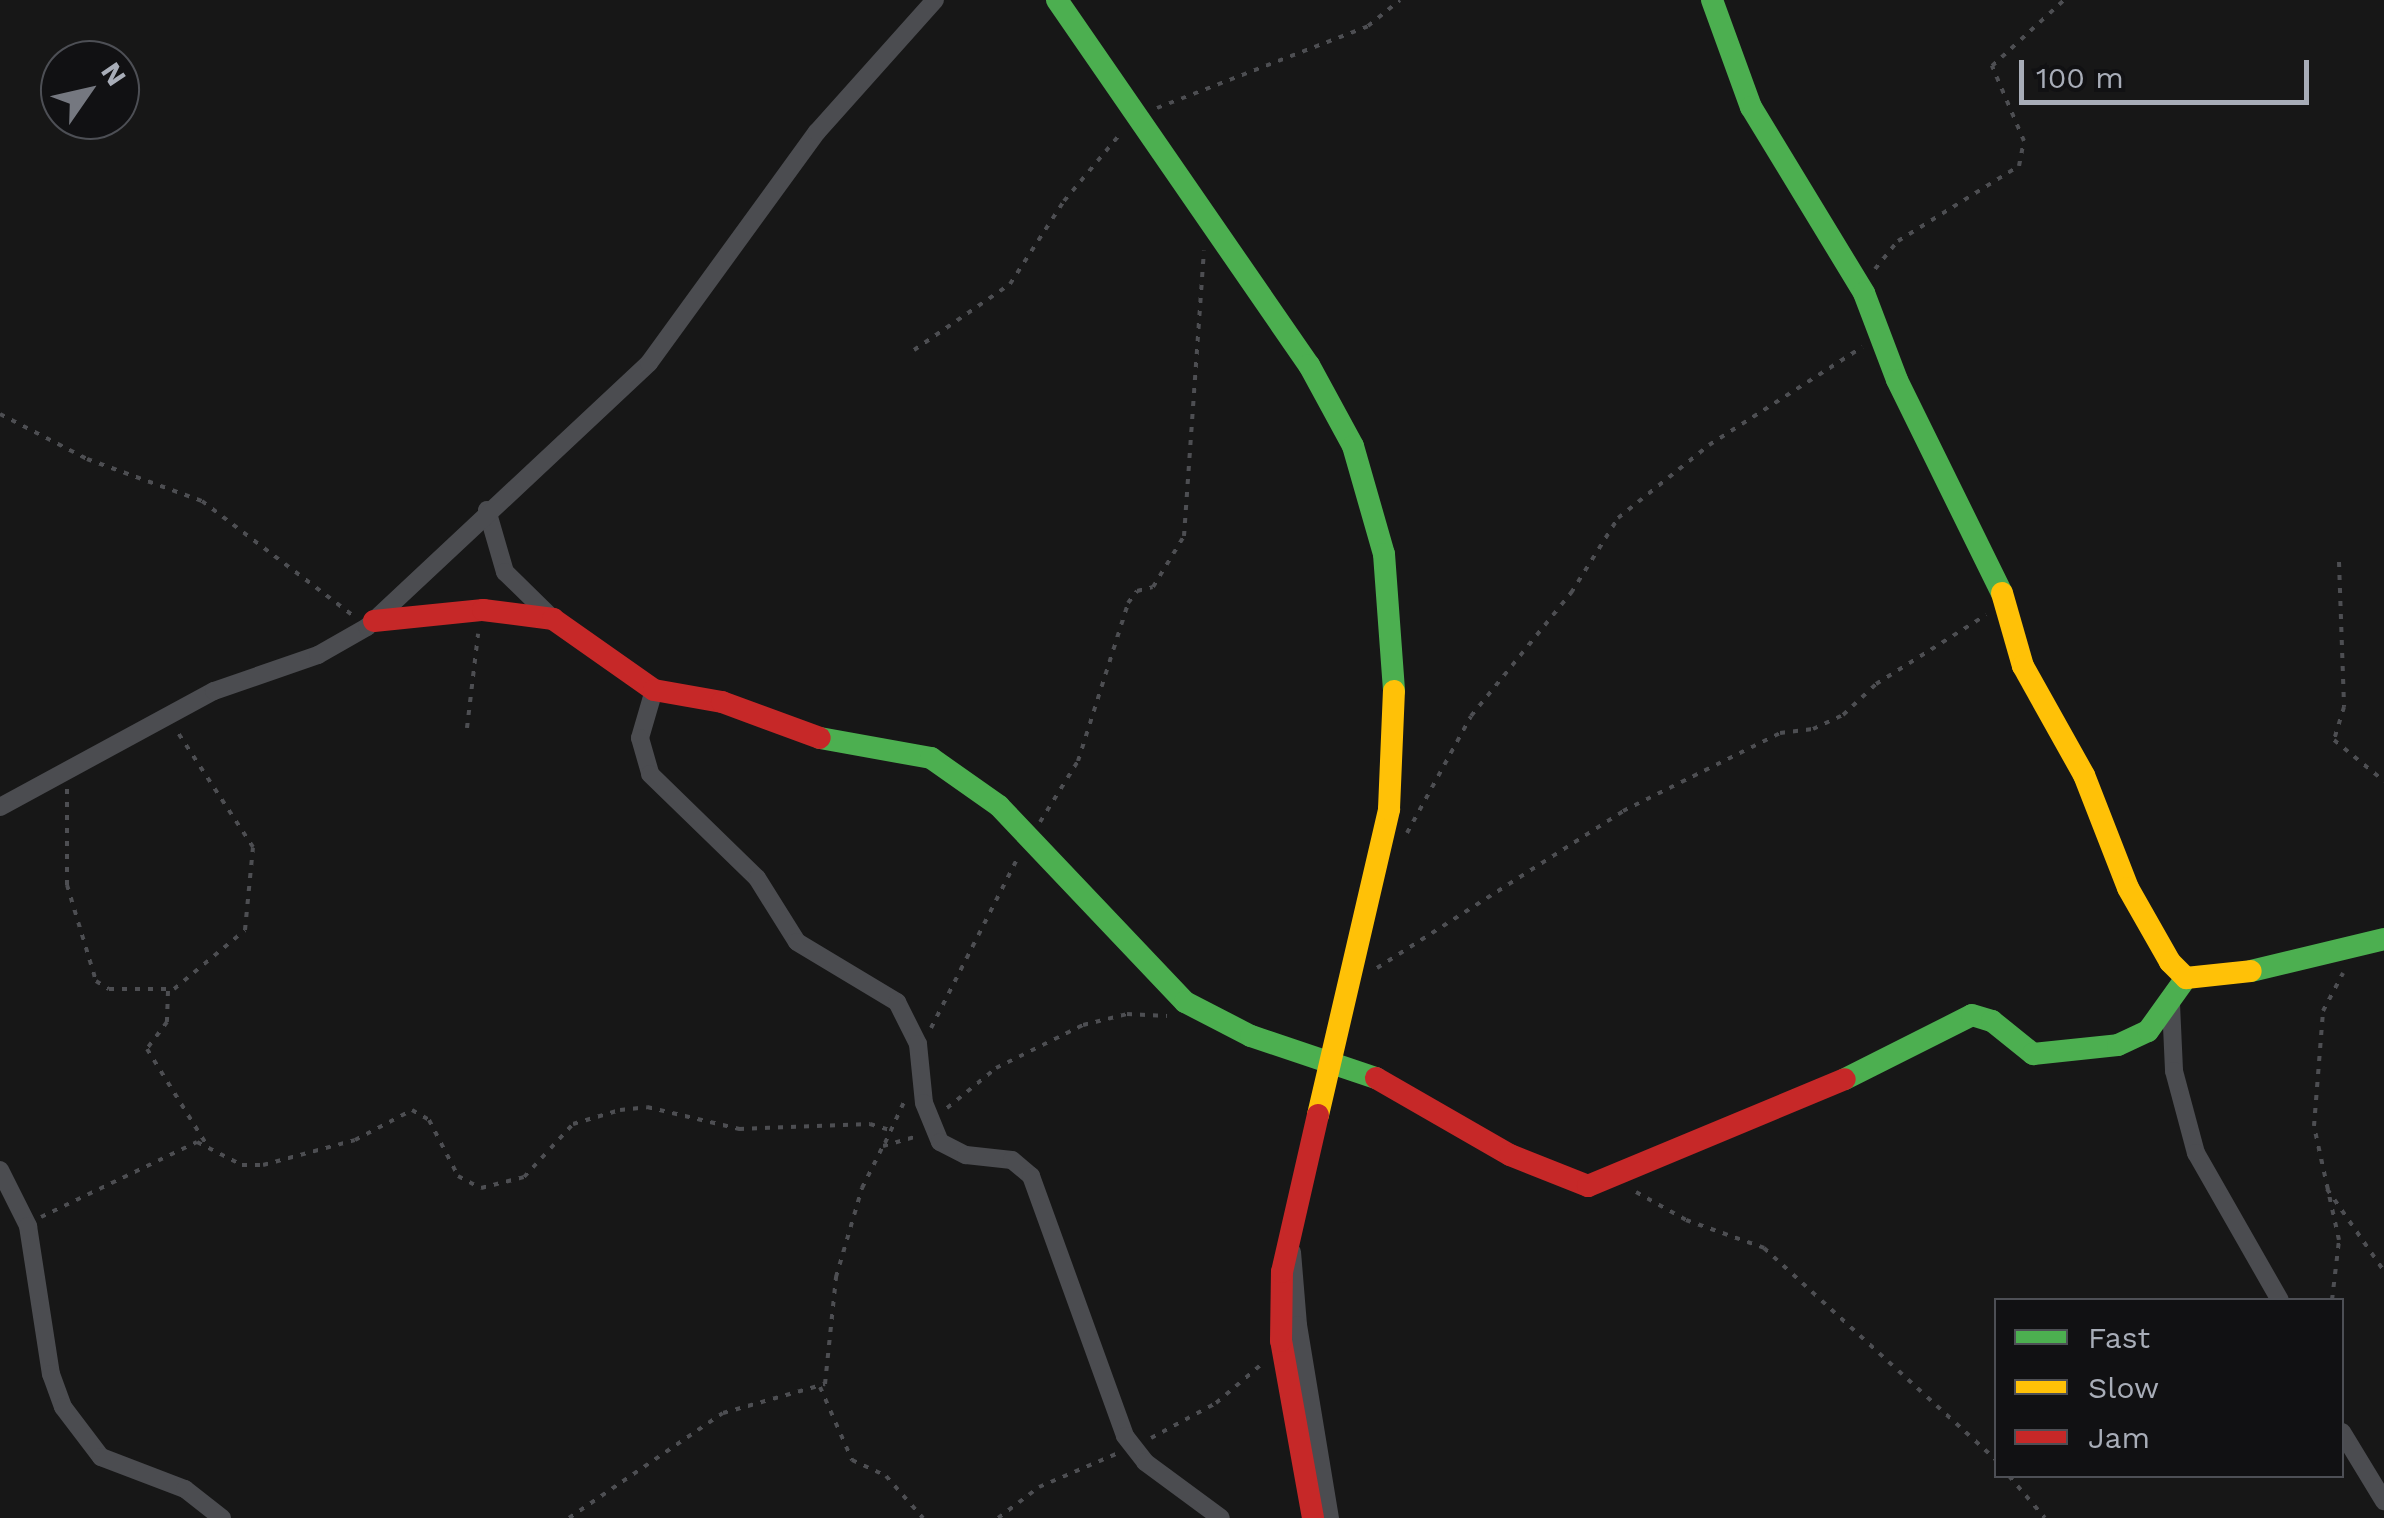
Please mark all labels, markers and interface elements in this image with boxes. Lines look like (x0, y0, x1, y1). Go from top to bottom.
north arrow (40, 40, 140, 140)
scale bar (2024, 40, 2314, 102)
text: N (94, 56, 133, 92)
text: 100 m (2036, 60, 2124, 95)
legend (1994, 1298, 2344, 1478)
text: Fast (2088, 1320, 2150, 1355)
text: Slow (2088, 1370, 2159, 1405)
text: Jam (2088, 1420, 2150, 1455)

